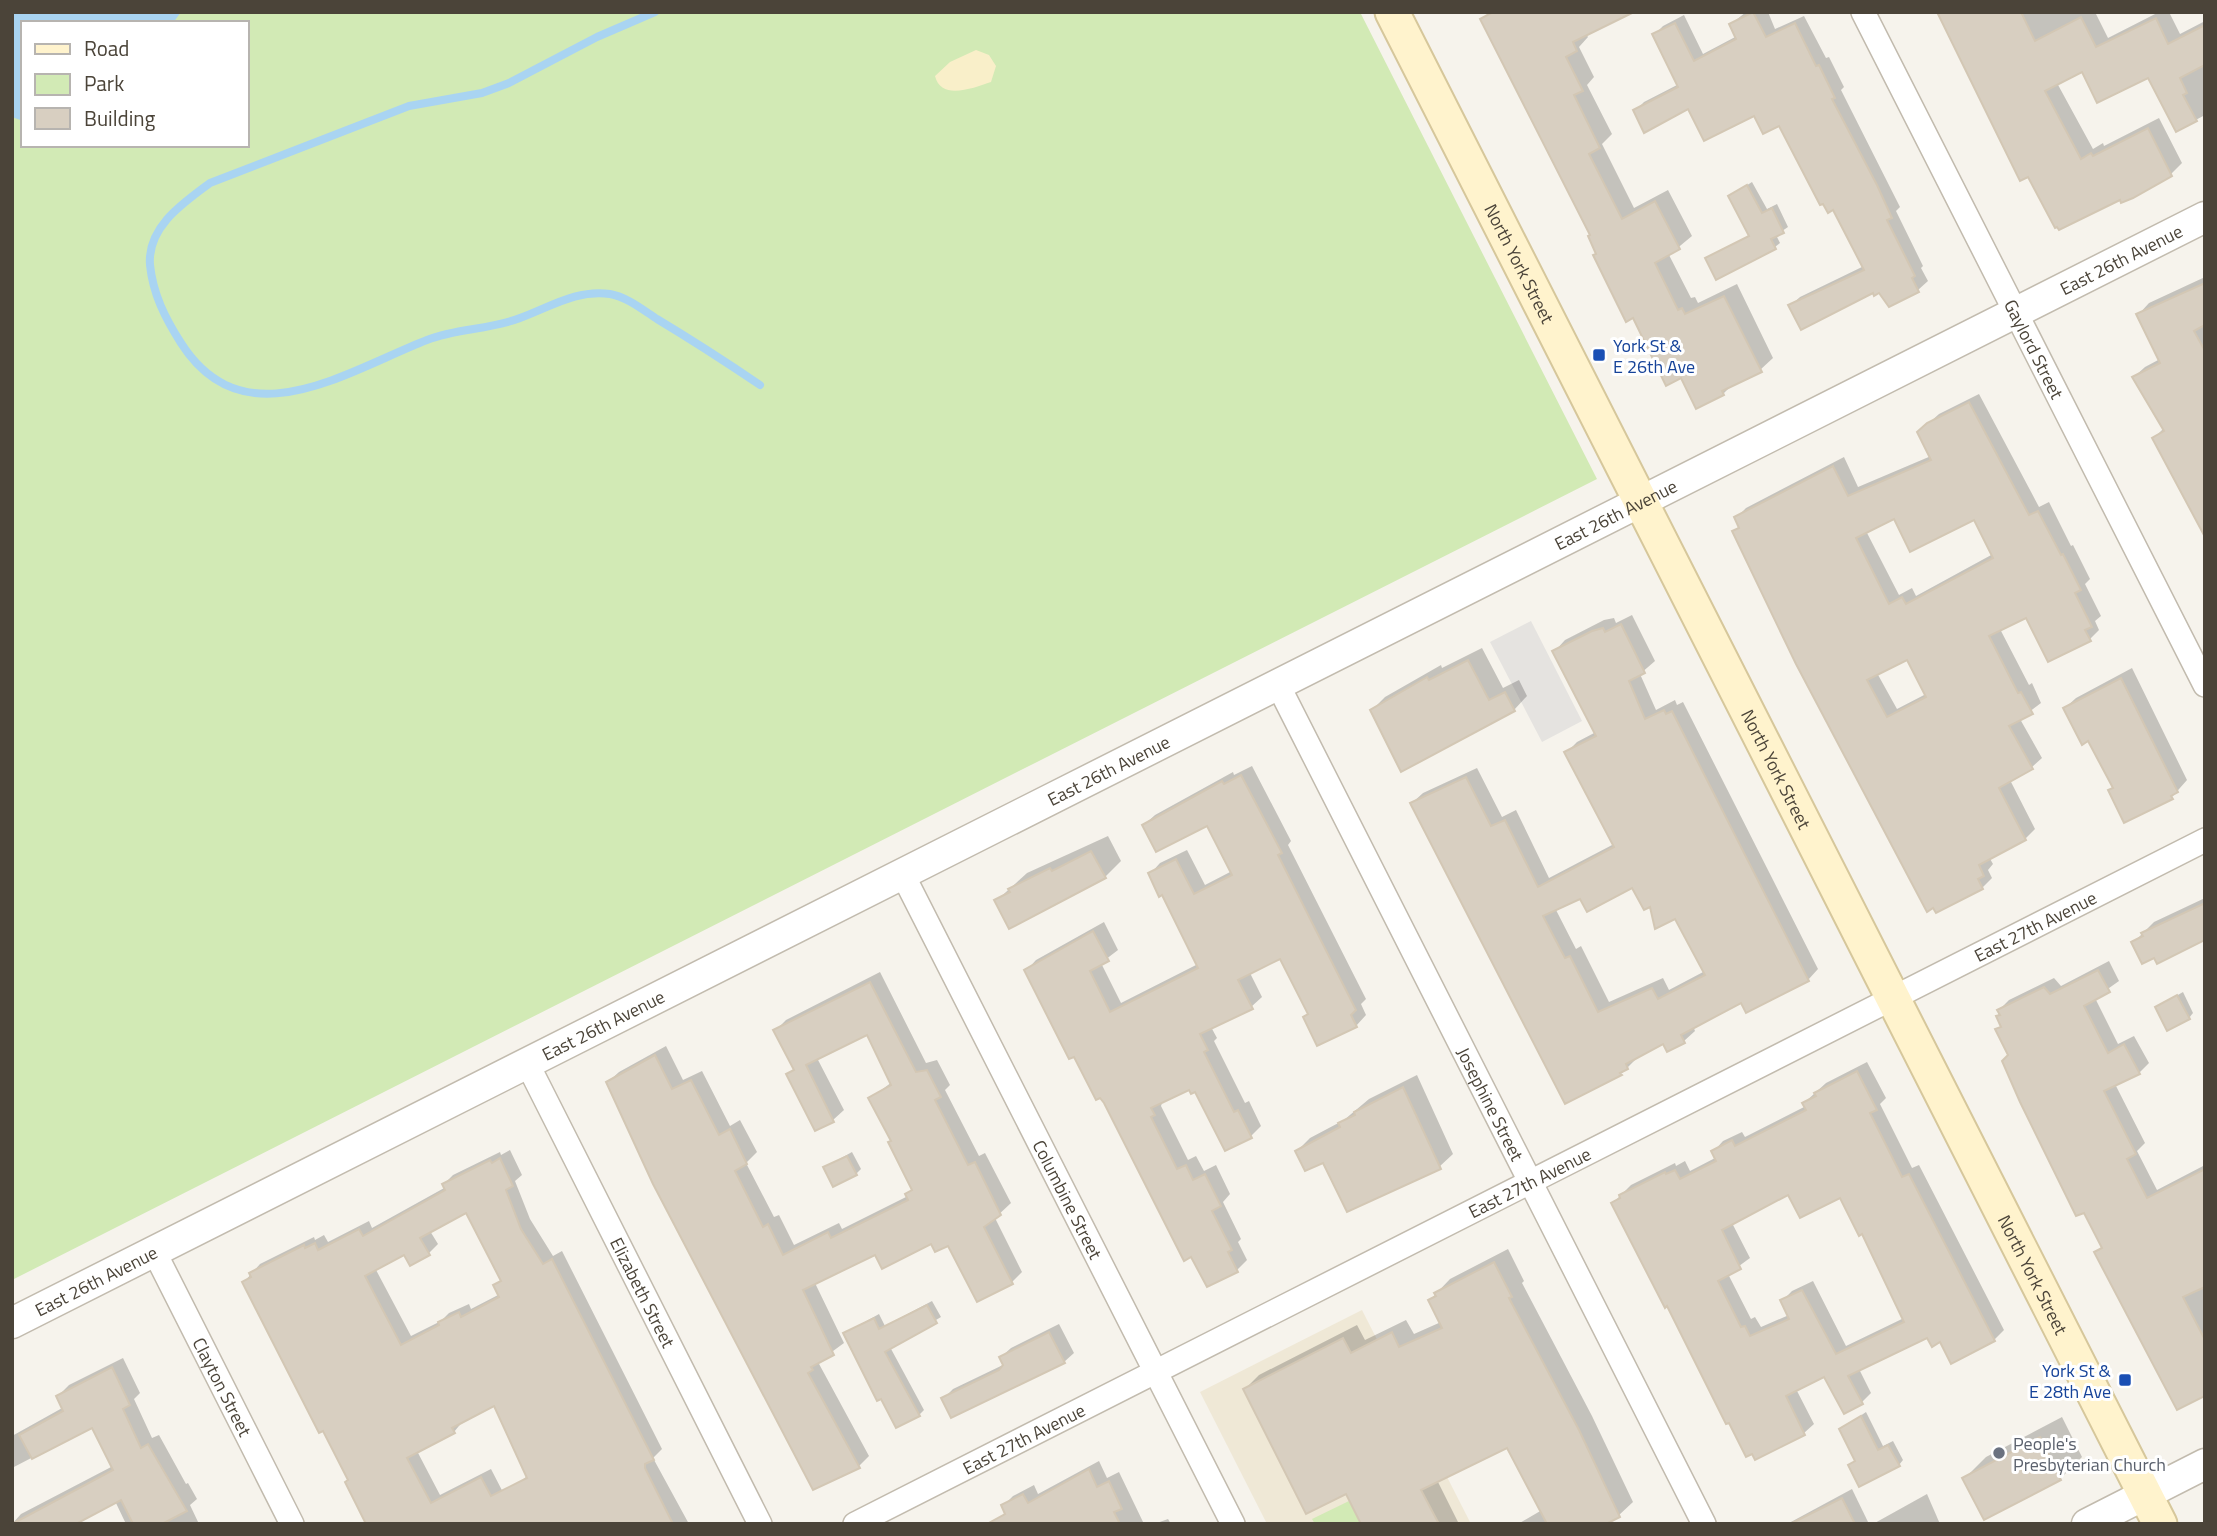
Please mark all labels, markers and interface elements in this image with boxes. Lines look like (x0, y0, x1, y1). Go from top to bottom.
legend (21, 21, 248, 147)
text: Road (84, 32, 129, 64)
text: Park (84, 67, 124, 99)
text: Building (84, 102, 156, 134)
street label: North York Street (1478, 199, 1562, 329)
street label: East 26th Avenue (2055, 217, 2187, 302)
street label: Gaylord Street (1998, 295, 2071, 404)
place label: York St & E 26th Ave (1613, 332, 1695, 380)
marker: York St & E 26th Ave (1591, 347, 1607, 363)
street label: East 26th Avenue (1550, 472, 1682, 557)
street label: North York Street (1735, 704, 1818, 834)
street label: East 26th Avenue (1042, 728, 1174, 812)
street label: East 27th Avenue (1969, 884, 2101, 968)
street label: East 26th Avenue (537, 983, 669, 1067)
street label: Josephine Street (1450, 1042, 1531, 1166)
street label: Columbine Street (1026, 1135, 1110, 1264)
street label: East 27th Avenue (1463, 1140, 1595, 1225)
street label: North York Street (1992, 1210, 2075, 1340)
street label: Elizabeth Street (604, 1233, 682, 1353)
street label: East 26th Avenue (30, 1238, 162, 1323)
street label: Clayton Street (186, 1333, 259, 1441)
place label: York St & E 28th Ave (2029, 1357, 2112, 1405)
marker: York St & E 28th Ave (2117, 1372, 2133, 1388)
street label: East 27th Avenue (958, 1396, 1090, 1481)
place label: People's Presbyterian Church (2013, 1430, 2166, 1478)
marker: People's Presbyterian Church (1991, 1445, 2007, 1461)

